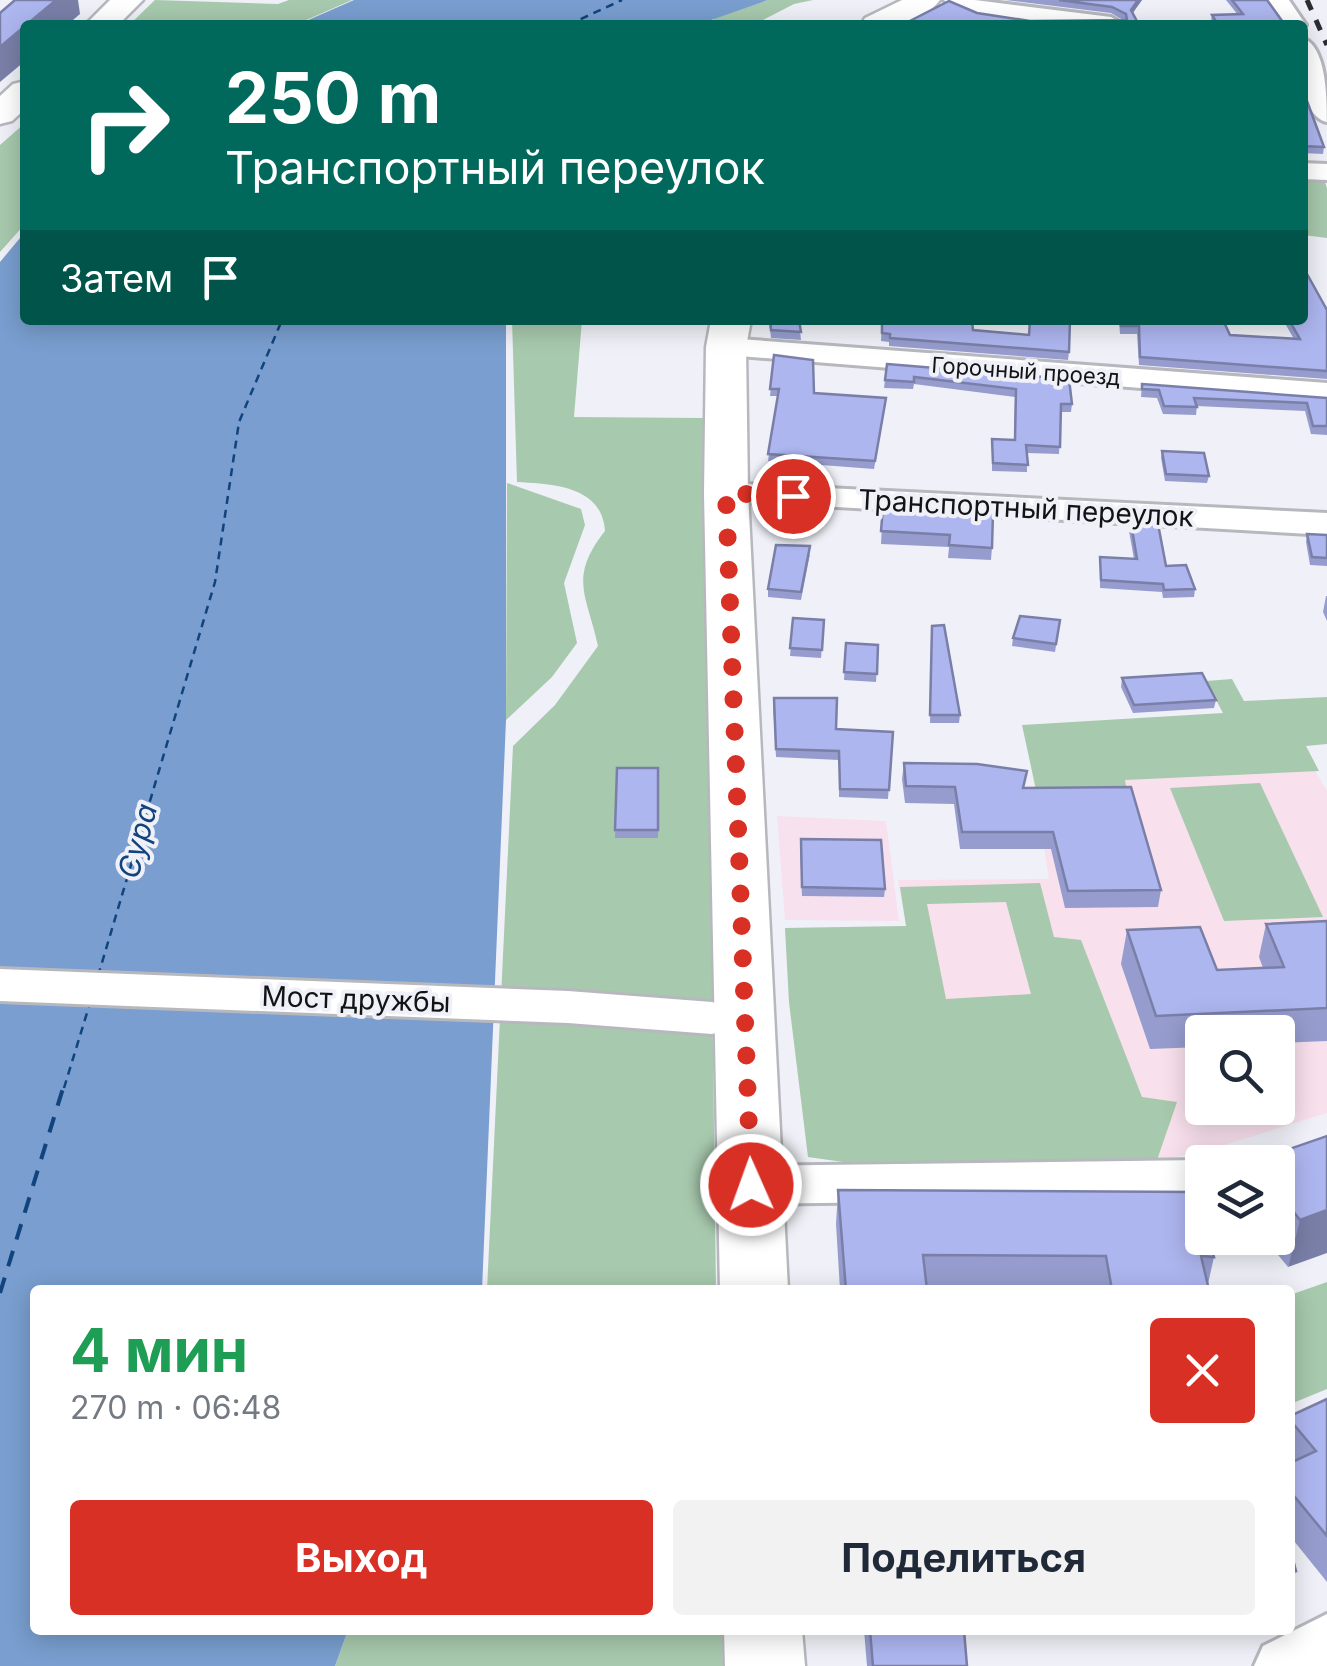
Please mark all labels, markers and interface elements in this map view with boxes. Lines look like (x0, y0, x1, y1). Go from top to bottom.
text: 250 m (225, 55, 442, 140)
icon: right (60, 60, 190, 190)
text: Транспортный переулок (225, 140, 765, 195)
icon: arrive (193, 250, 248, 305)
text: Затем (60, 255, 173, 301)
street label: Горочный проезд (931, 351, 1122, 391)
pin (751, 454, 836, 539)
icon: arrive (766, 469, 821, 524)
street label: Транспортный переулок (857, 482, 1195, 534)
water label: Сура (110, 799, 164, 882)
street label: Мост дружбы (261, 979, 451, 1019)
map controls (1185, 1015, 1295, 1255)
button: search (1185, 1015, 1295, 1125)
position arrow (699, 1133, 803, 1237)
button: layers (1185, 1145, 1295, 1255)
text: 4 мин (70, 1314, 248, 1386)
button: close (1150, 1318, 1255, 1423)
text: 270 m · 06:48 (70, 1388, 281, 1427)
button: Выход (70, 1500, 653, 1615)
button: Поделиться (673, 1500, 1255, 1615)

